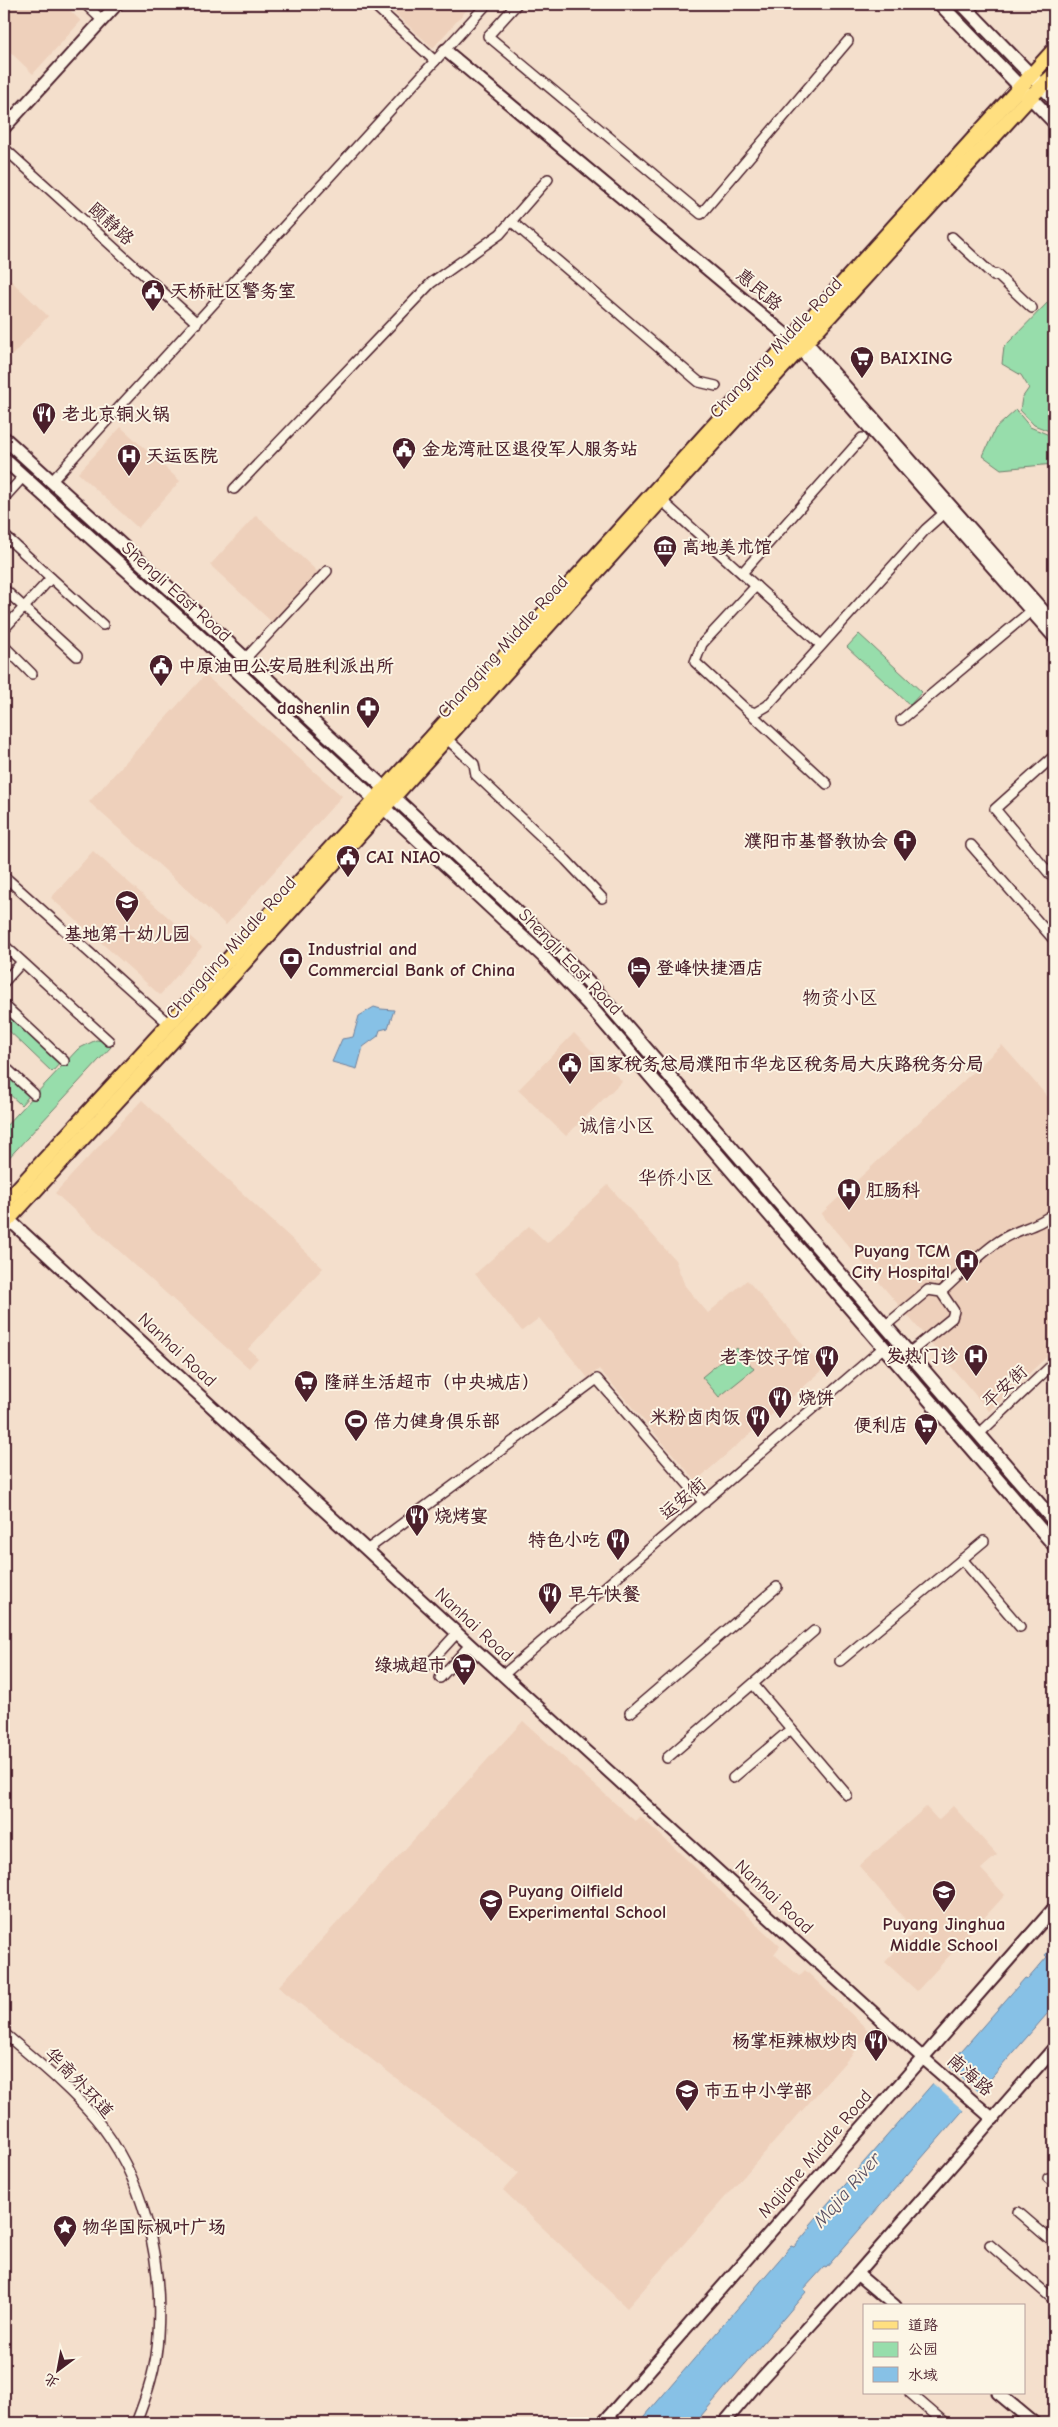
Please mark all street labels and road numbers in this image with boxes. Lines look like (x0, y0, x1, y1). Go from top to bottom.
street label: 颐静路 (84, 198, 138, 250)
street label: 惠民路 (732, 265, 786, 315)
street label: Changqing Middle Road (705, 273, 847, 423)
street label: Shengli East Road (117, 537, 235, 647)
street label: Changqing Middle Road (433, 571, 573, 723)
street label: Changqing Middle Road (161, 872, 301, 1024)
street label: Shengli East Road (514, 904, 626, 1020)
street label: Nanhai Road (134, 1309, 220, 1391)
street label: 平安街 (978, 1361, 1032, 1413)
street label: 运安街 (656, 1473, 710, 1525)
street label: Nanhai Road (431, 1584, 517, 1666)
street label: Nanhai Road (731, 1856, 817, 1938)
street label: 华商外环道 (40, 2043, 118, 2123)
street label: 南海路 (943, 2049, 997, 2101)
street label: Majiahe Middle Road (754, 2086, 876, 2222)

